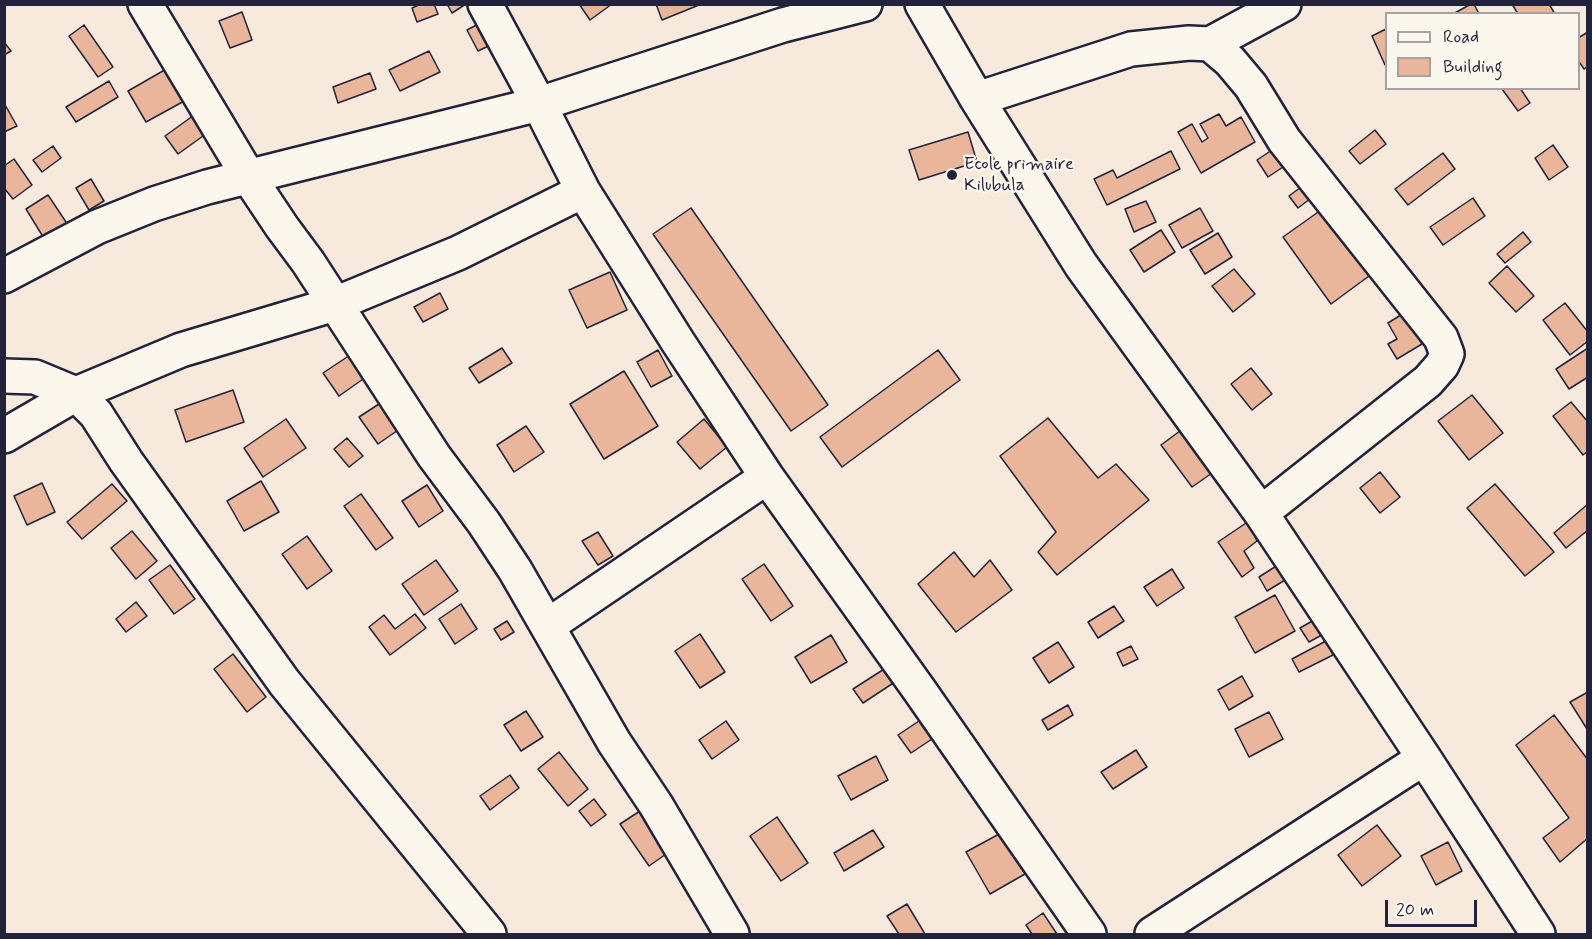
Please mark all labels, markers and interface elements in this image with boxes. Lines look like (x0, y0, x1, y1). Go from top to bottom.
legend (1385, 12, 1580, 90)
text: Road (1443, 25, 1479, 49)
text: Building (1443, 55, 1503, 79)
place label: Ecole primaire Kilubula (964, 154, 1074, 196)
marker: Ecole primaire Kilubula (945, 168, 959, 182)
scale bar (1388, 888, 1480, 926)
text: 20 m (1396, 898, 1434, 922)

